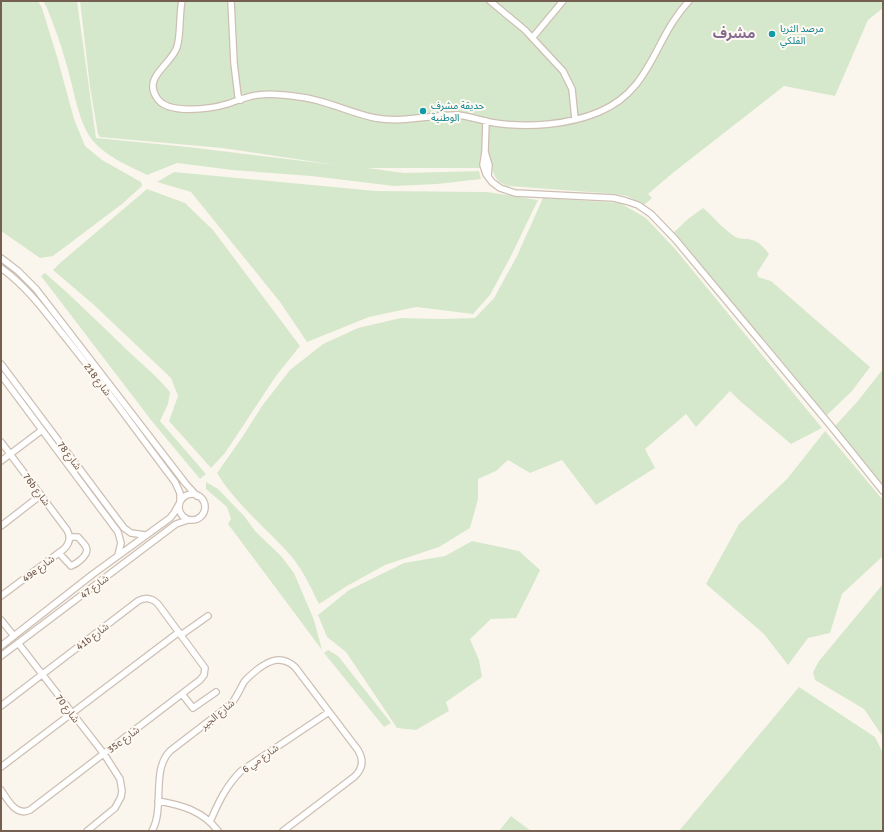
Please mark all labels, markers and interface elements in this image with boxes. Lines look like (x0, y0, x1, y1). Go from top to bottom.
place label: مرصد الثريا الفلكي (780, 23, 824, 48)
district label: مشرف (713, 25, 755, 42)
marker: مرصد الثريا الفلكي (767, 29, 777, 39)
place label: حديقة مشرف الوطنية (431, 100, 485, 124)
marker: حديقة مشرف الوطنية (418, 106, 428, 116)
street label: شارع 218 (80, 361, 113, 399)
street label: شارع 78 (54, 439, 84, 473)
street label: 76b شارع (19, 471, 52, 509)
street label: 49e شارع (20, 553, 58, 586)
street label: شارع 47 (78, 572, 112, 602)
street label: 41b شارع (74, 621, 112, 654)
street label: شارع 70 (52, 692, 82, 726)
street label: شارع الجير (197, 697, 238, 734)
street label: 35c شارع (105, 724, 143, 757)
street label: شارع مي 6 (240, 742, 282, 777)

